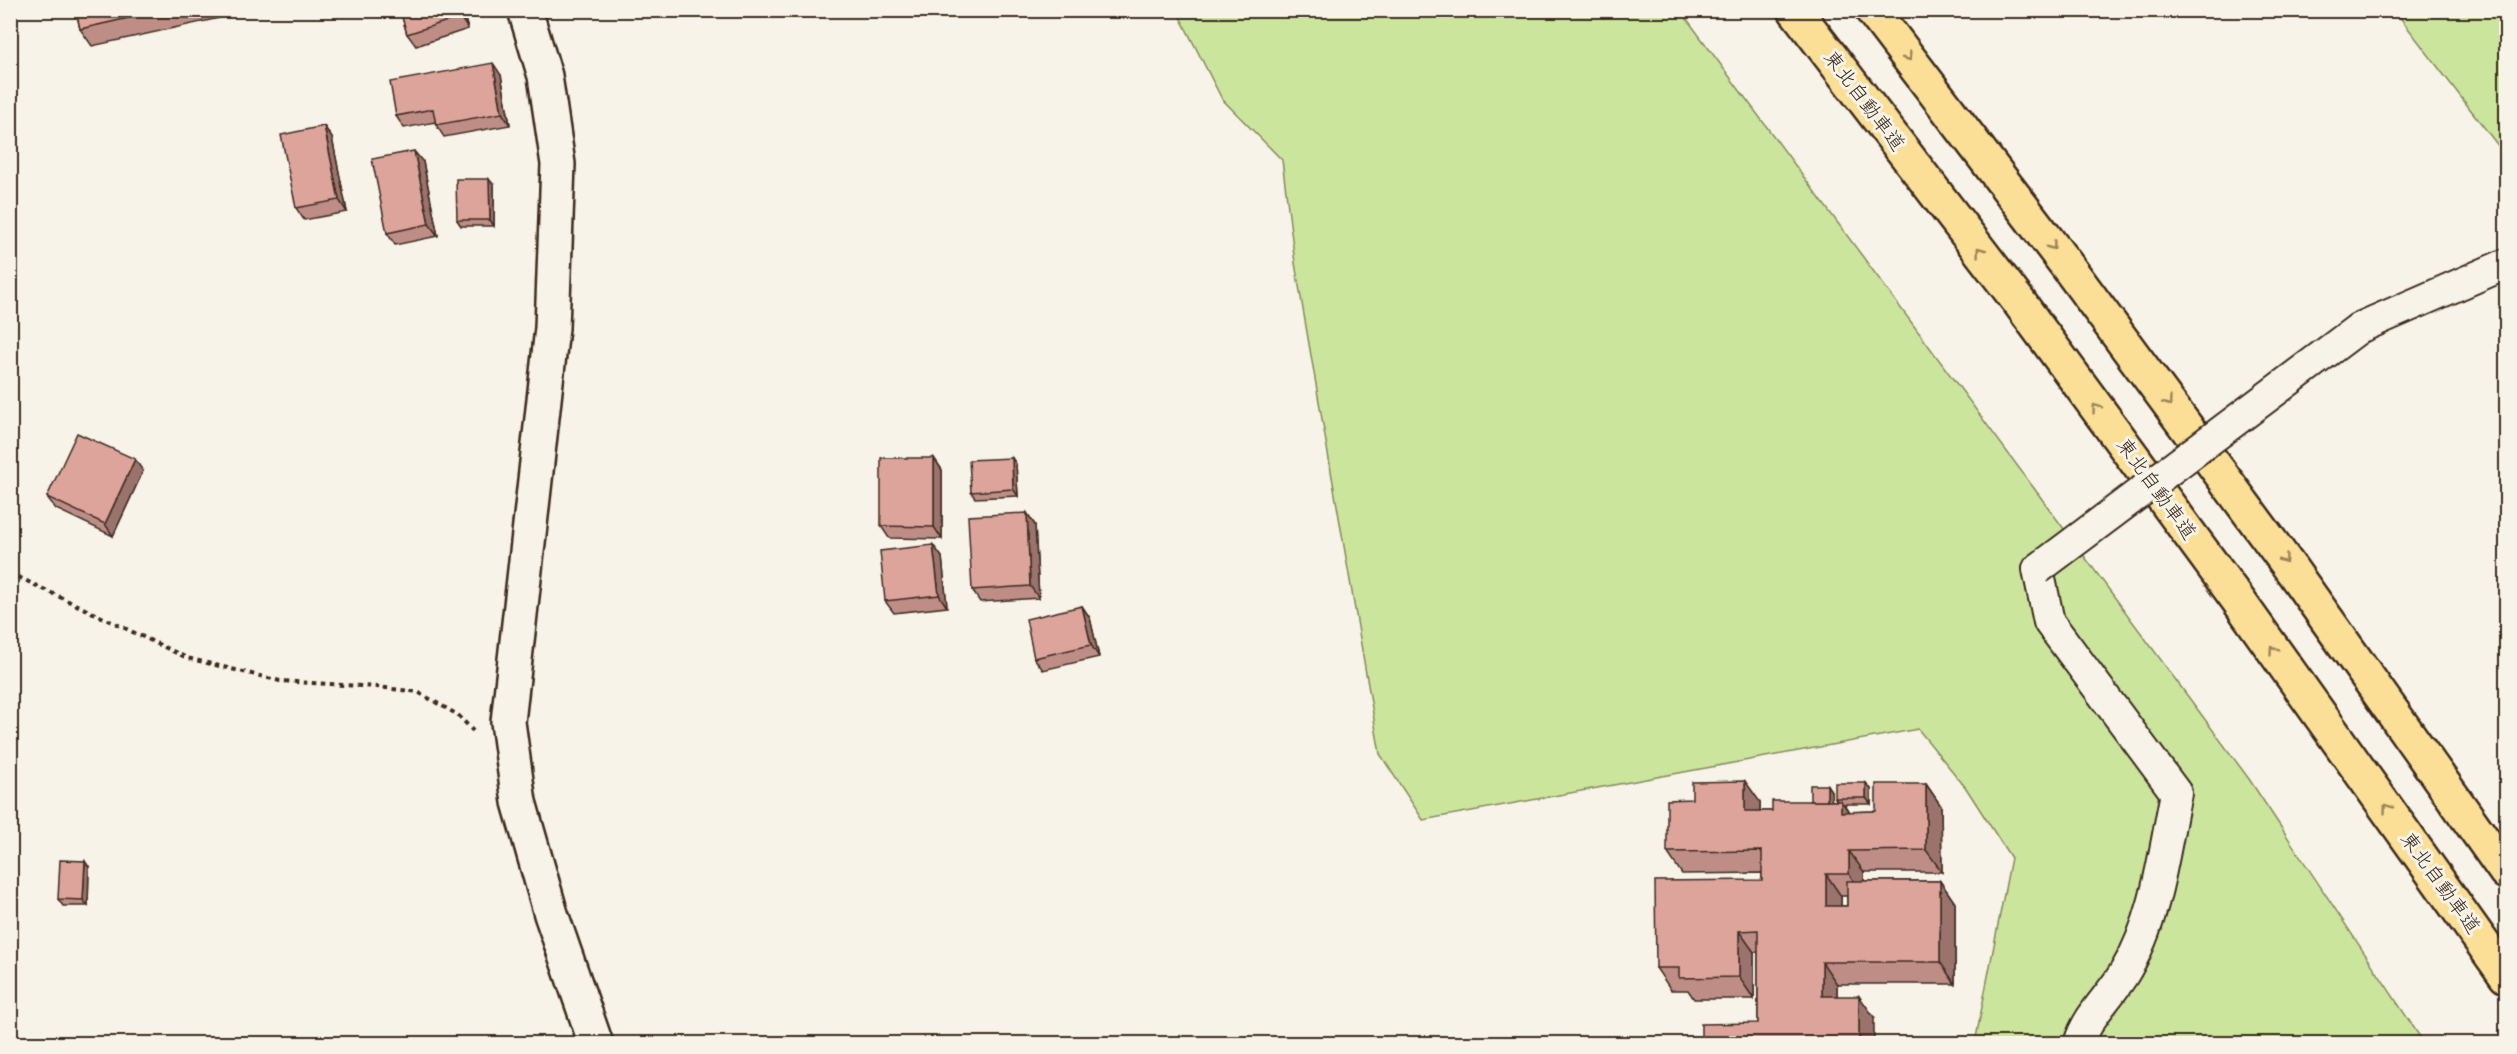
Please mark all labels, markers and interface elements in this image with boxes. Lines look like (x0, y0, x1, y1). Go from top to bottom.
street label: 東北自動車道 (1817, 45, 1911, 157)
one-way arrow (1900, 50, 1911, 61)
one-way arrow (2044, 239, 2055, 250)
one-way arrow (1976, 247, 1987, 258)
one-way arrow (2160, 396, 2171, 407)
one-way arrow (2093, 403, 2104, 414)
street label: 東北自動車道 (2109, 432, 2203, 546)
one-way arrow (2276, 552, 2287, 563)
one-way arrow (2269, 645, 2280, 656)
one-way arrow (2383, 804, 2394, 815)
street label: 東北自動車道 (2393, 826, 2487, 940)

